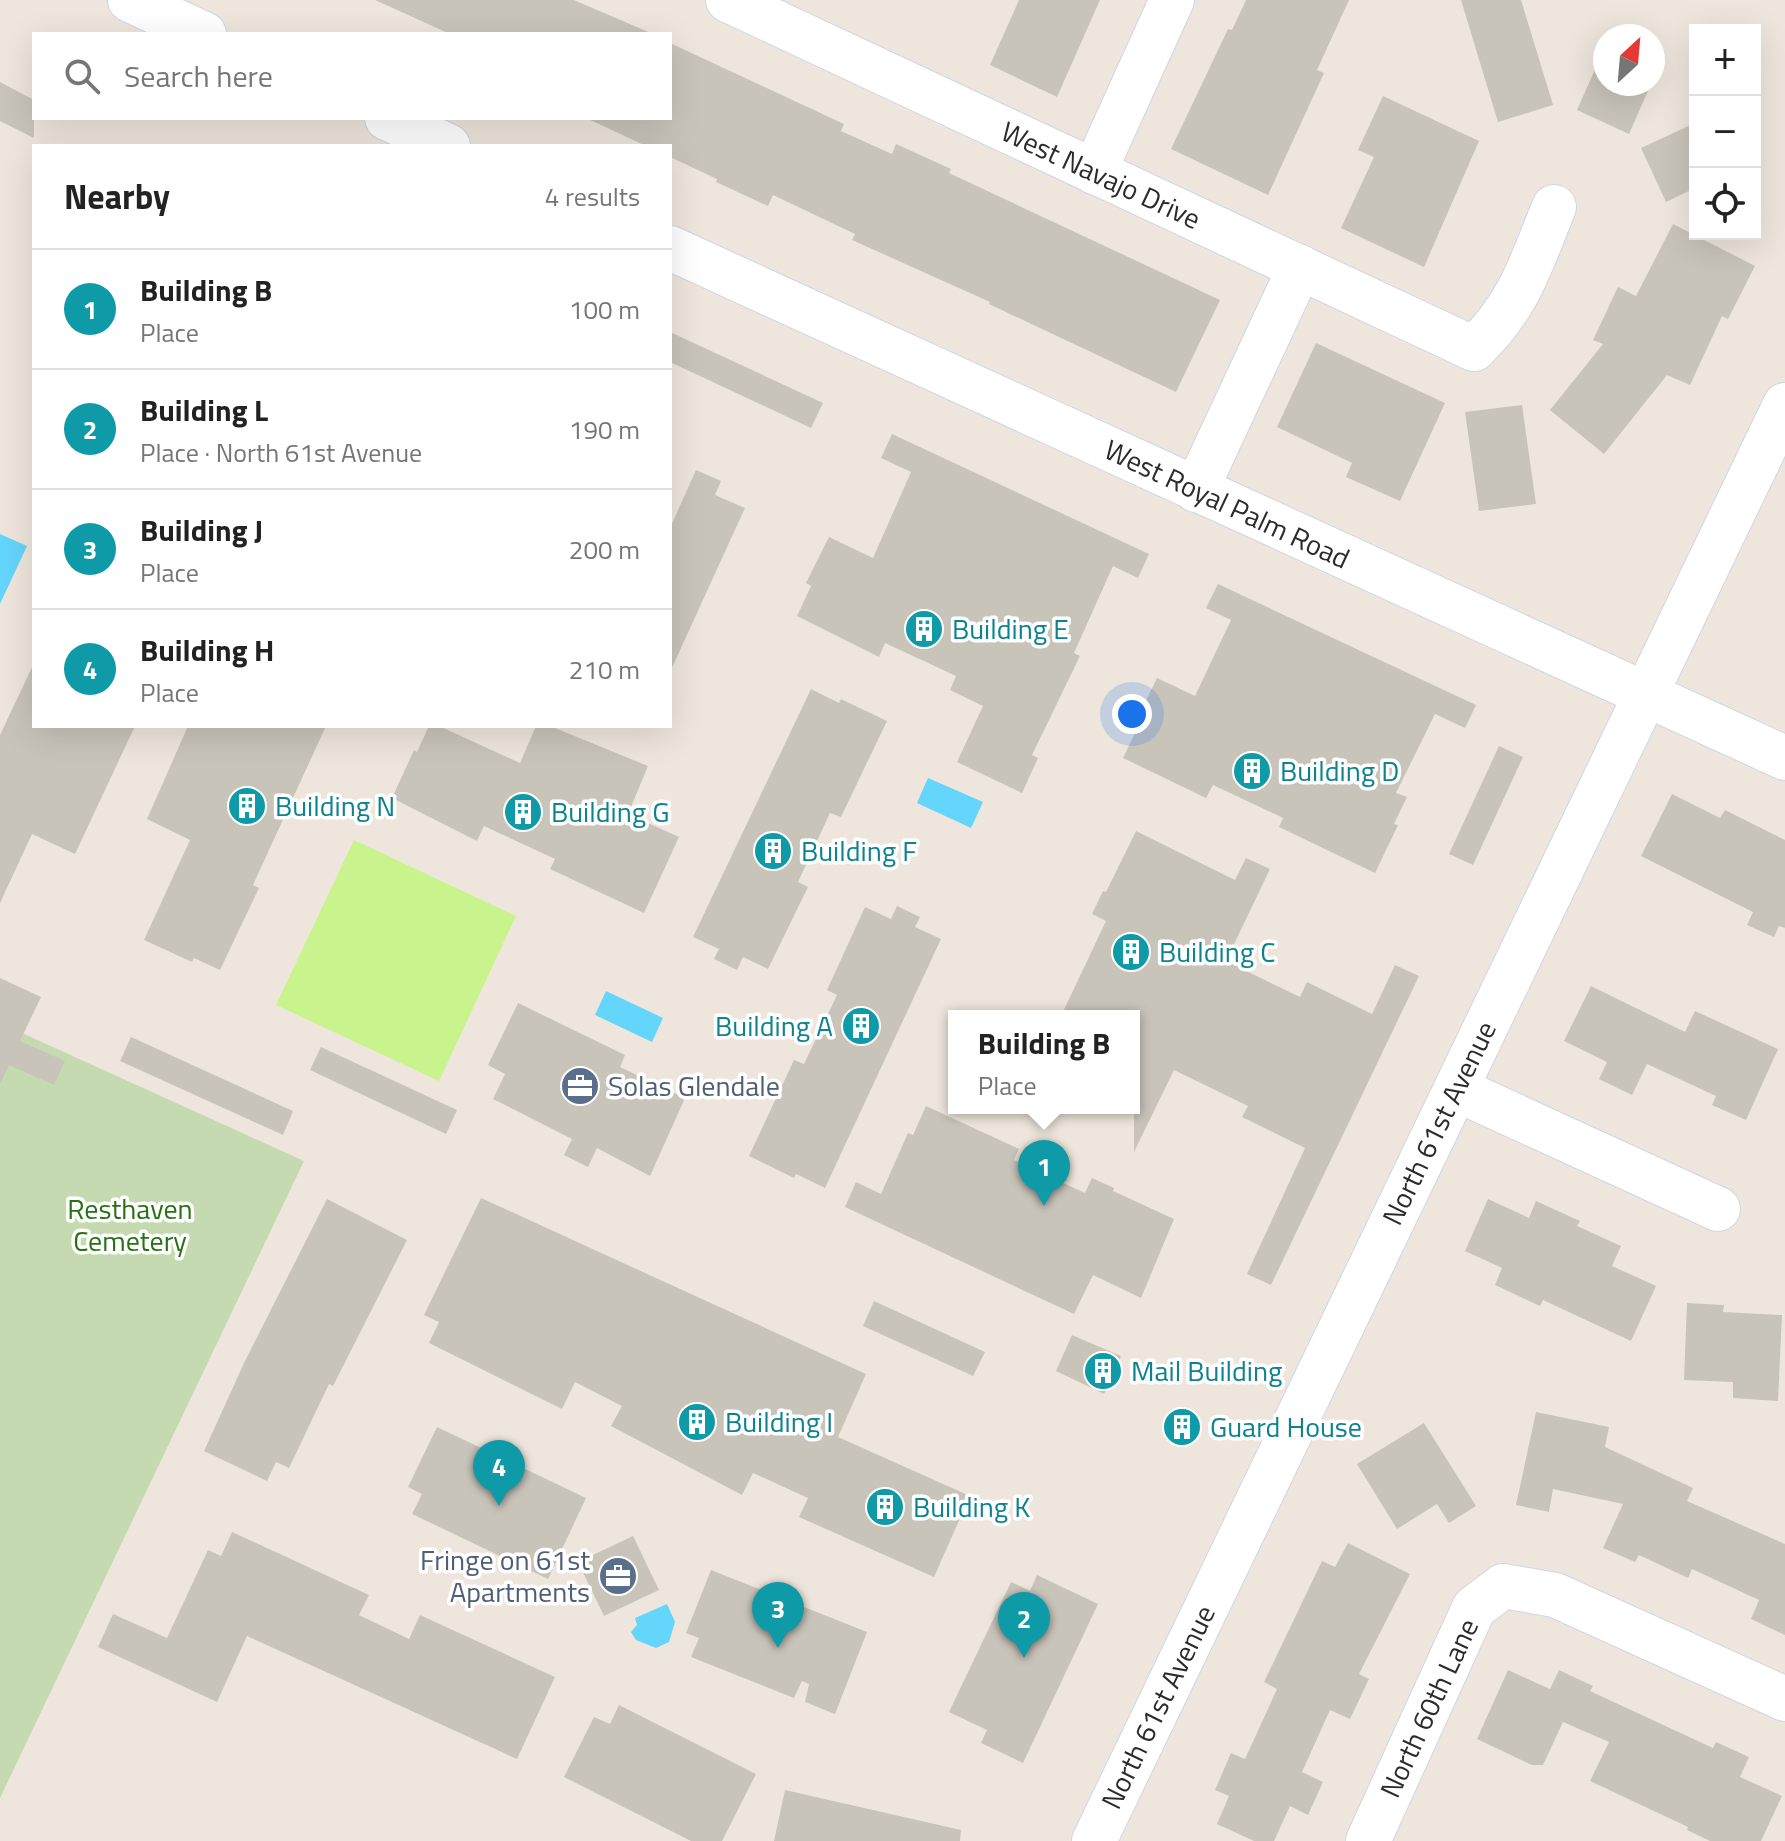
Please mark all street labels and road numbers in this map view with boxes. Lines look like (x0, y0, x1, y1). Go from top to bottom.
street label: West Navajo Drive (994, 109, 1208, 240)
street label: West Royal Palm Road (1098, 428, 1357, 579)
street label: North 61st Avenue (1371, 1013, 1507, 1232)
street label: North 61st Avenue (1090, 1597, 1226, 1816)
street label: North 60th Lane (1368, 1611, 1489, 1804)

